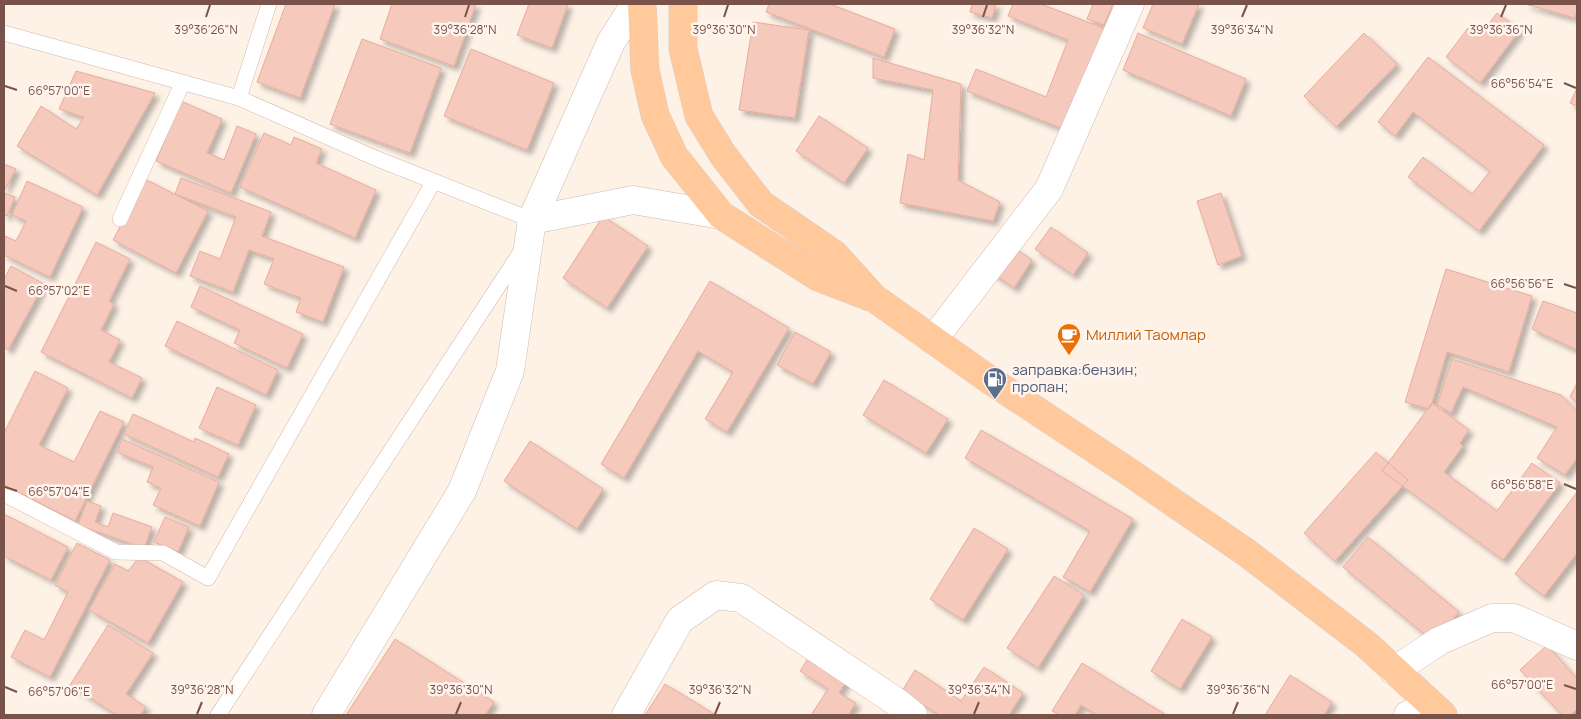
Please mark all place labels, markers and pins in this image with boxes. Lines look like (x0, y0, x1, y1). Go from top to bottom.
cafe icon: Миллий Таомлар (1056, 322, 1082, 356)
place label: Миллий Таомлар (1086, 324, 1206, 345)
place label: заправка:бензин; пропан; (1012, 359, 1138, 397)
fuel station icon: заправка:бензин; пропан; (982, 366, 1008, 400)

